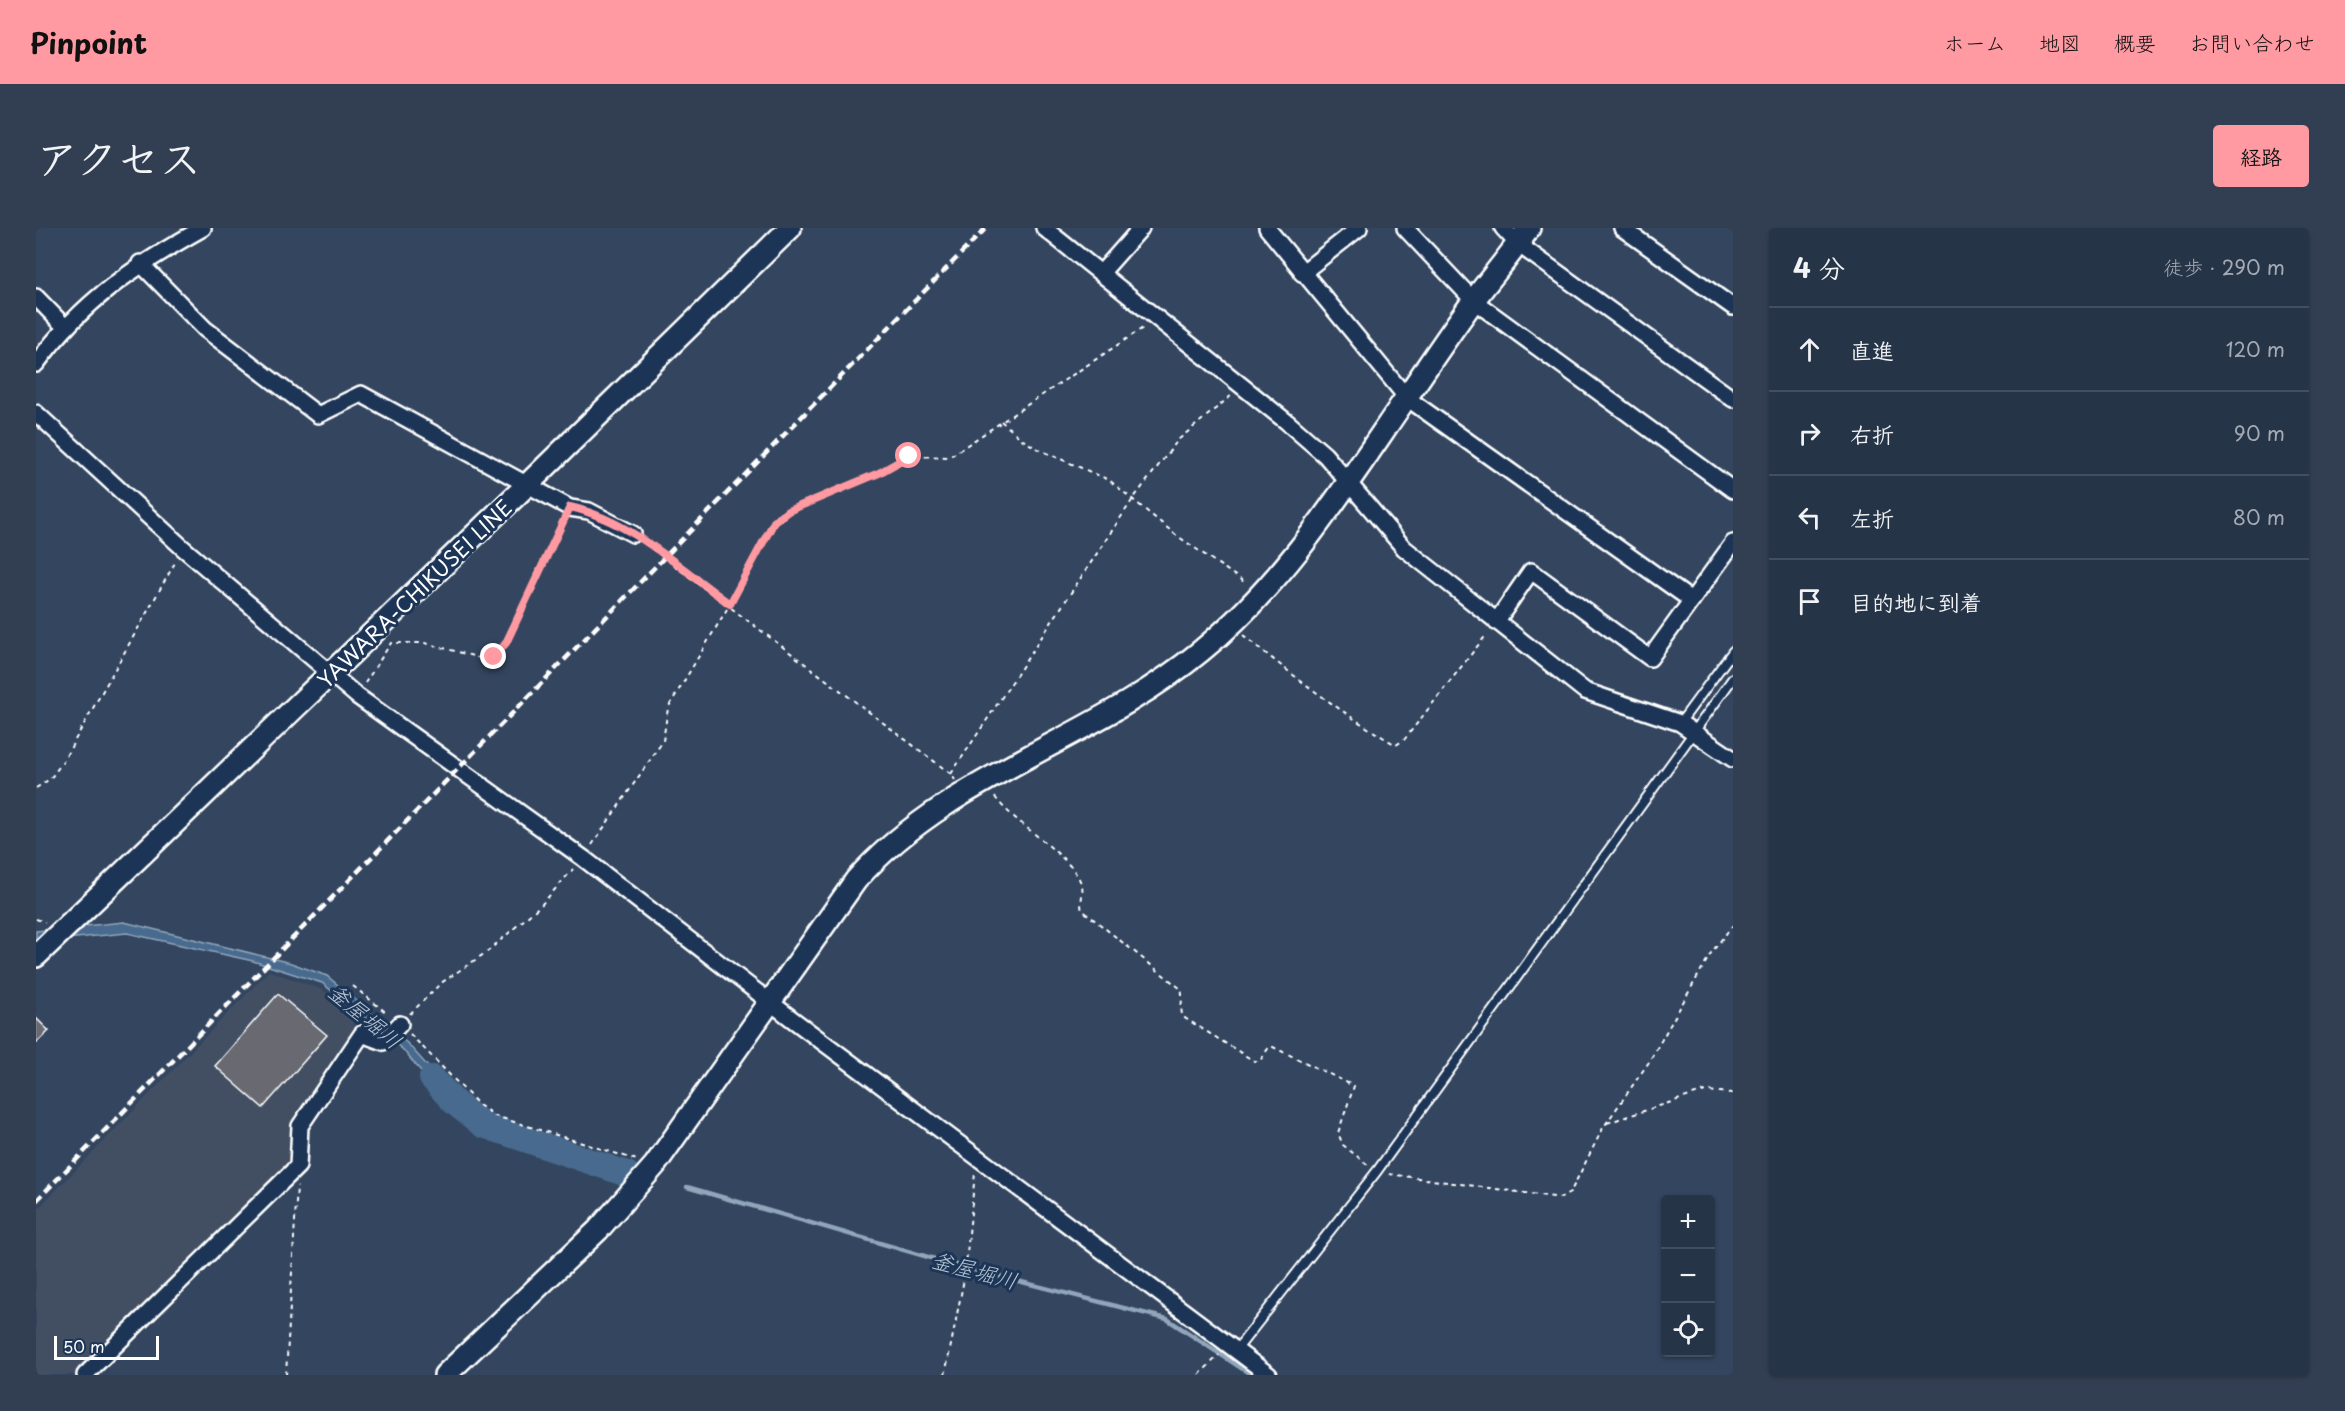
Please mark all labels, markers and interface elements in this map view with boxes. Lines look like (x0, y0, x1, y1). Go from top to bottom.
text: Pinpoint (30, 21, 147, 64)
text: ホーム (1944, 26, 2006, 58)
text: 地図 (2039, 26, 2081, 58)
text: 概要 (2114, 26, 2156, 58)
text: お問い合わせ (2189, 26, 2315, 58)
text: アクセス (36, 125, 201, 188)
button: 経路 (2213, 125, 2309, 187)
text: 4 分 (1793, 248, 1845, 287)
text: 徒歩 · 290 m (2163, 252, 2285, 282)
icon: ahead (1793, 333, 1826, 366)
text: 直進 (1850, 333, 1894, 366)
text: 120 m (2226, 334, 2285, 364)
icon: right (1793, 417, 1826, 450)
text: 右折 (1850, 417, 1894, 450)
text: 90 m (2234, 418, 2285, 448)
route start (895, 442, 921, 468)
street label: YAWARA-CHIKUSEI LINE (309, 491, 519, 695)
icon: left (1793, 501, 1826, 534)
text: 左折 (1850, 501, 1894, 534)
text: 80 m (2233, 502, 2285, 532)
icon: arrive (1793, 585, 1826, 618)
text: 目的地に到着 (1850, 585, 1982, 618)
route end (480, 643, 506, 669)
water label: 釜屋堀川 (322, 974, 410, 1056)
map controls (1661, 1195, 1715, 1357)
button: + (1661, 1195, 1715, 1249)
water label: 釜屋堀川 (928, 1242, 1022, 1296)
button: − (1661, 1249, 1715, 1303)
button: locate (1661, 1303, 1715, 1357)
scale bar (54, 1333, 159, 1360)
text: 50 m (63, 1334, 104, 1358)

